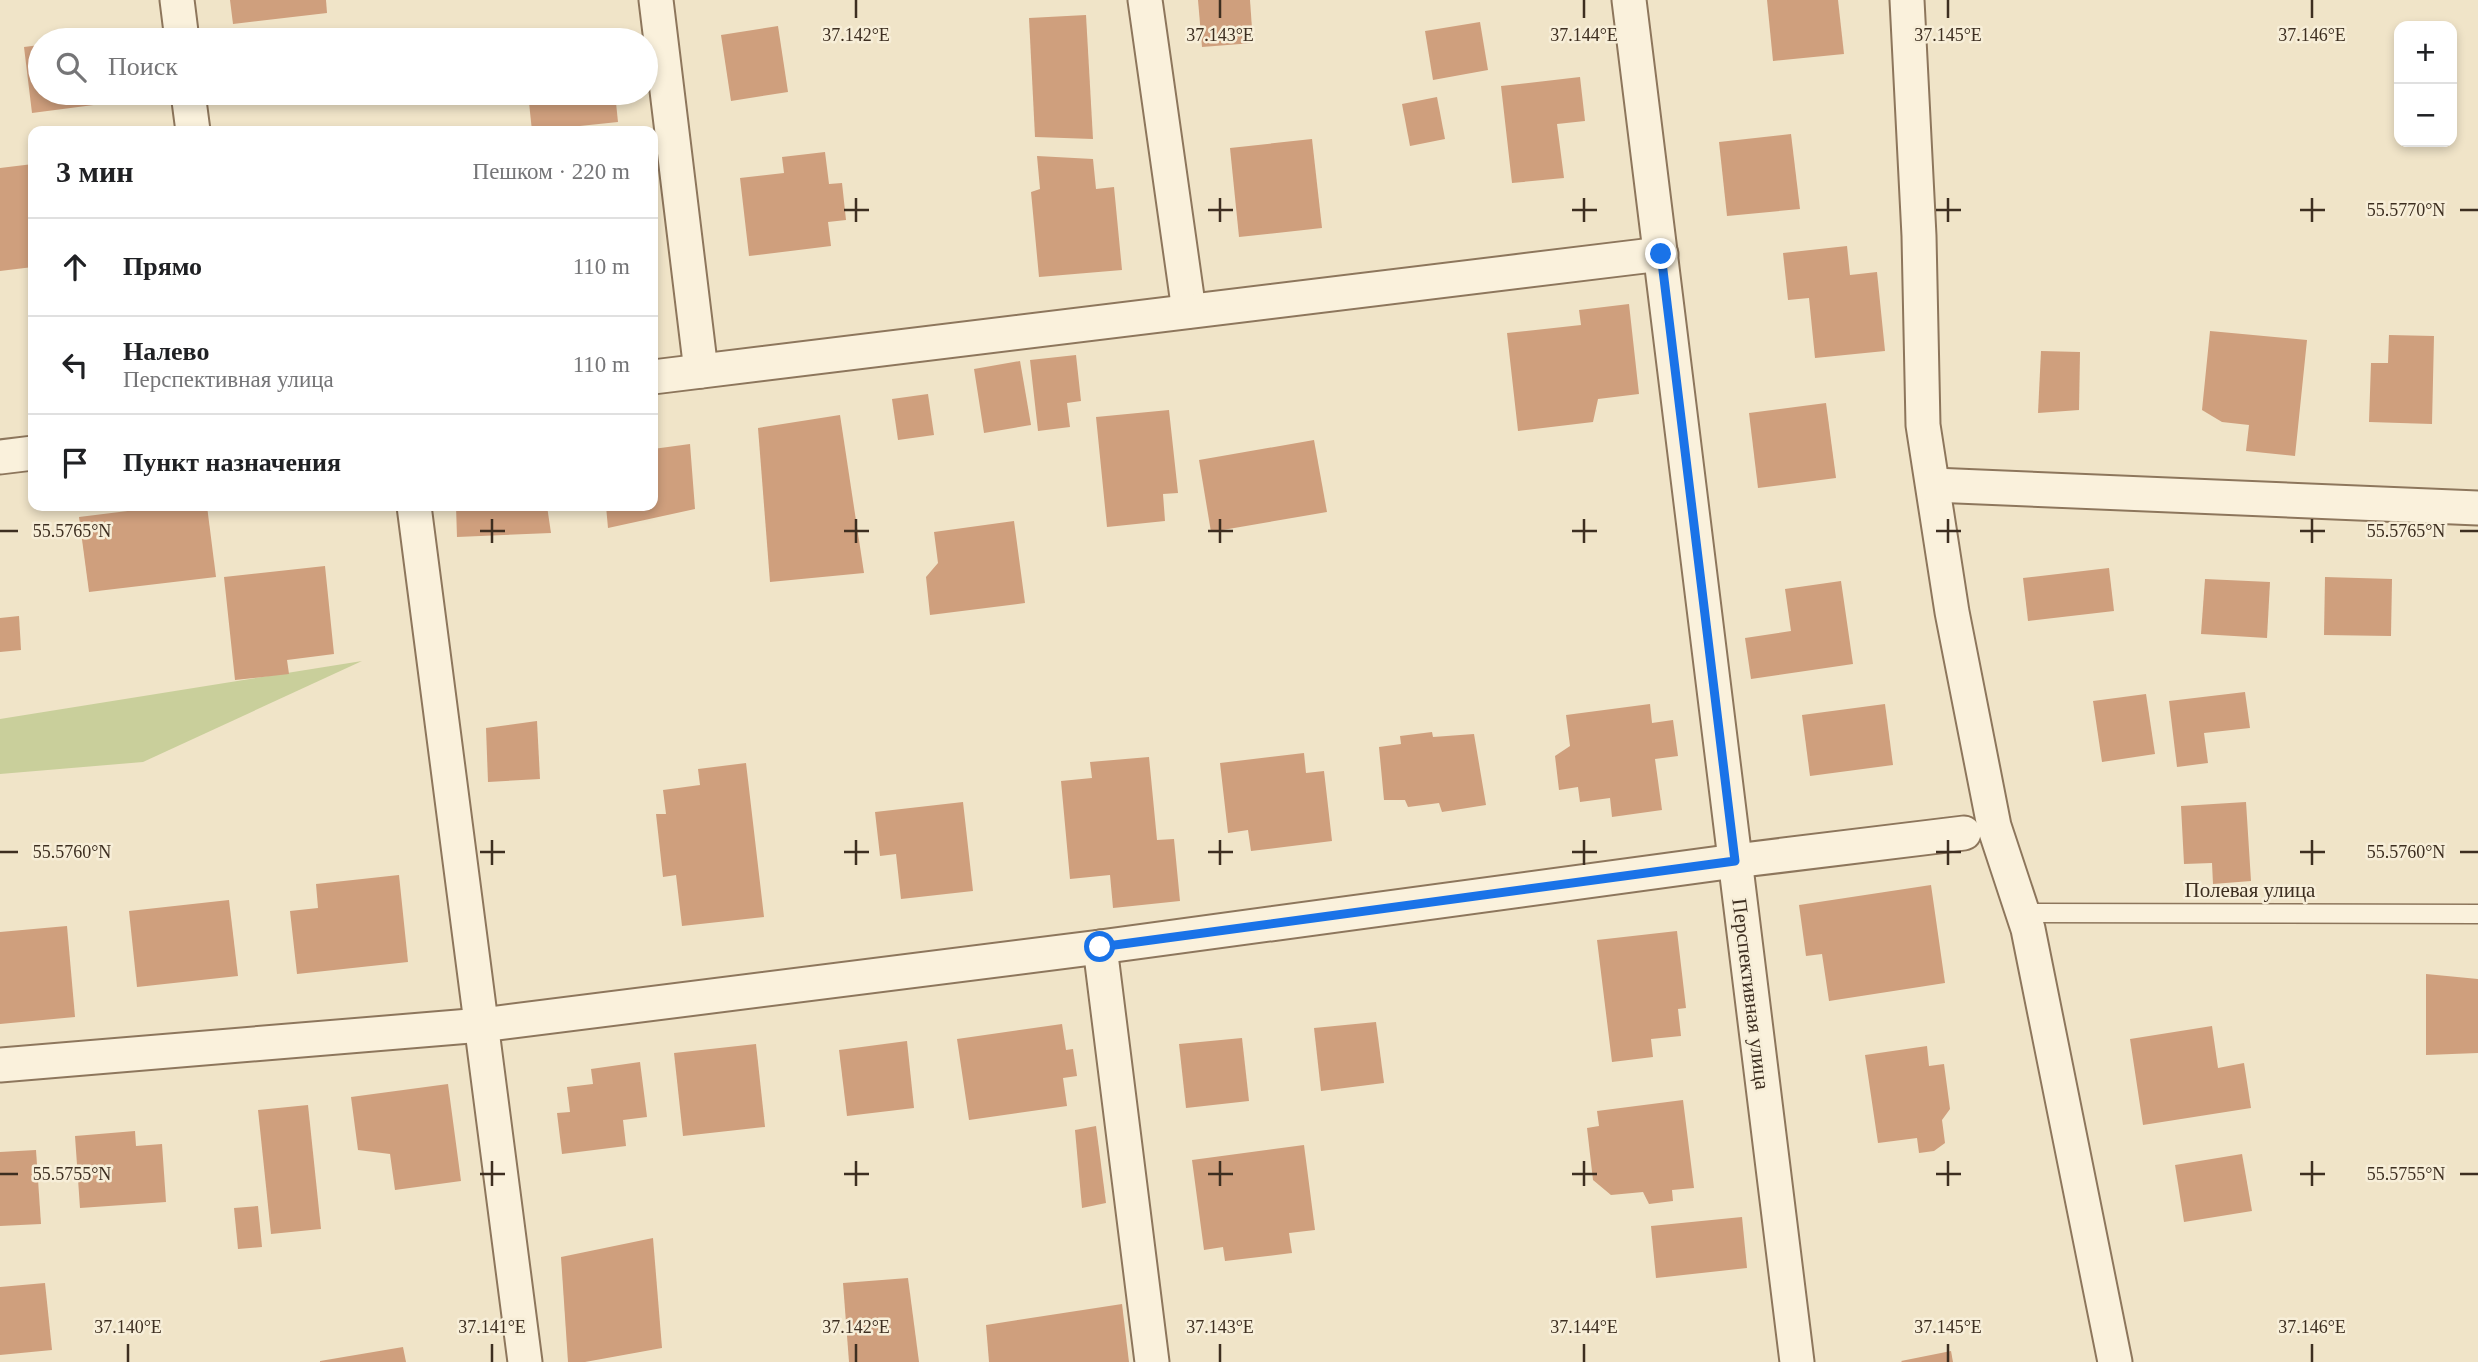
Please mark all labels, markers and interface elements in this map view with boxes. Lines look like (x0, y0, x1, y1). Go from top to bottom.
map controls (2394, 21, 2457, 147)
button: + (2394, 21, 2457, 84)
text: 37.142°E (822, 25, 890, 45)
text: 37.143°E (1186, 25, 1254, 45)
text: 37.144°E (1550, 25, 1618, 45)
text: 37.145°E (1914, 25, 1982, 45)
text: 37.146°E (2278, 25, 2346, 45)
search box (28, 28, 658, 105)
icon: search (52, 48, 90, 86)
text: Поиск (108, 52, 178, 81)
button: − (2394, 84, 2457, 147)
text: 3 мин (56, 155, 134, 188)
text: Пешком · 220 m (473, 159, 630, 184)
text: 55.5770°N (2367, 200, 2445, 220)
route end (1645, 238, 1676, 269)
icon: ahead (56, 248, 94, 286)
text: Прямо (123, 252, 202, 281)
text: 110 m (573, 254, 630, 279)
text: Налево (123, 337, 209, 366)
icon: left (56, 346, 94, 384)
text: 110 m (573, 352, 630, 377)
text: Перспективная улица (123, 367, 334, 392)
icon: arrive (56, 444, 94, 482)
text: Пункт назначения (123, 448, 341, 477)
text: 55.5765°N (33, 521, 111, 541)
text: 55.5765°N (2367, 521, 2445, 541)
text: 55.5760°N (33, 842, 111, 862)
text: 55.5760°N (2367, 842, 2445, 862)
street label: Полевая улица (2185, 878, 2316, 902)
street label: Перспективная улица (1727, 897, 1775, 1092)
route start (1084, 931, 1115, 962)
text: 55.5755°N (33, 1164, 111, 1184)
text: 55.5755°N (2367, 1164, 2445, 1184)
text: 37.140°E (94, 1317, 162, 1337)
text: 37.141°E (458, 1317, 526, 1337)
text: 37.142°E (822, 1317, 890, 1337)
text: 37.143°E (1186, 1317, 1254, 1337)
text: 37.144°E (1550, 1317, 1618, 1337)
text: 37.145°E (1914, 1317, 1982, 1337)
text: 37.146°E (2278, 1317, 2346, 1337)

